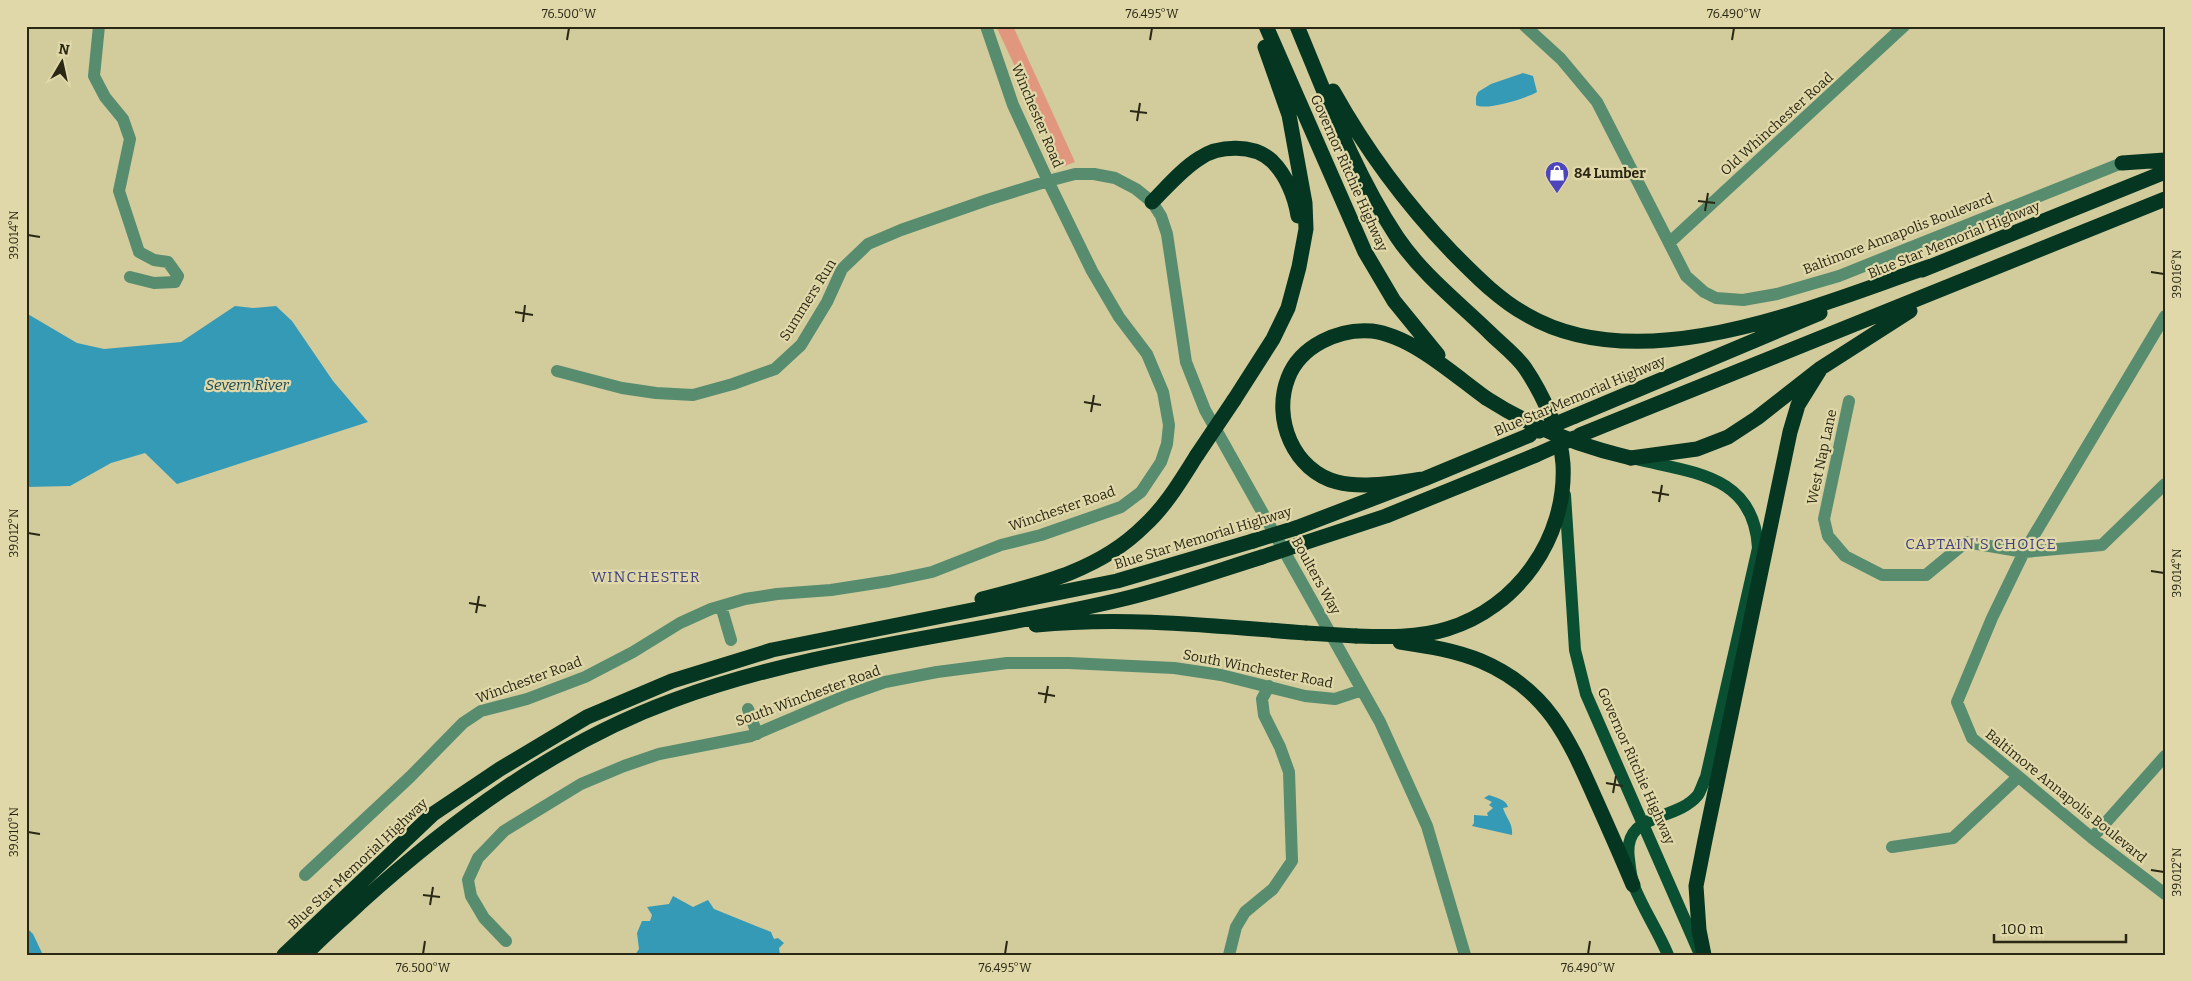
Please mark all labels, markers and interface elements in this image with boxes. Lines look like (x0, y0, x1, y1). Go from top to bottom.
text: 76.500°W (542, 7, 597, 21)
text: 76.495°W (1126, 7, 1179, 21)
text: 76.490°W (1707, 7, 1762, 21)
north arrow (38, 38, 88, 88)
text: N (57, 40, 71, 59)
street label: Winchester Road (1007, 62, 1067, 170)
street label: Old Whinchester Road (1717, 69, 1837, 179)
street label: Governor Ritchie Highway (1307, 92, 1392, 255)
shop icon: 84 Lumber (1544, 160, 1570, 194)
place label: 84 Lumber (1574, 165, 1646, 182)
street label: Baltimore Annapolis Boulevard (1800, 190, 1996, 278)
street label: Blue Star Memorial Highway (1865, 197, 2043, 282)
text: 39.014°N (7, 210, 21, 259)
text: 39.016°N (2170, 249, 2184, 299)
street label: Summers Run (776, 256, 840, 344)
street label: Blue Star Memorial Highway (1492, 352, 1669, 440)
water label: Severn River (205, 376, 289, 394)
street label: West Nap Lane (1804, 408, 1840, 506)
street label: Winchester Road (1007, 483, 1117, 535)
street label: Blue Star Memorial Highway (1112, 503, 1294, 573)
text: 39.012°N (7, 508, 21, 558)
street label: Boulters Way (1288, 535, 1344, 618)
district label: CAPTAIN'S CHOICE (1905, 535, 2057, 553)
text: 39.014°N (2170, 548, 2184, 597)
district label: WINCHESTER (591, 568, 701, 586)
street label: South Winchester Road (1181, 646, 1335, 692)
street label: Winchester Road (474, 653, 584, 707)
street label: South Winchester Road (733, 662, 883, 730)
street label: Governor Ritchie Highway (1594, 685, 1679, 848)
street label: Baltimore Annapolis Boulevard (1982, 726, 2150, 866)
street label: Blue Star Memorial Highway (285, 794, 432, 933)
text: 39.010°N (7, 807, 21, 857)
text: 39.012°N (2170, 847, 2184, 897)
scale bar (1994, 911, 2126, 943)
text: 100 m (2001, 920, 2044, 938)
text: 76.500°W (396, 961, 451, 975)
text: 76.495°W (979, 961, 1032, 975)
text: 76.490°W (1561, 961, 1616, 975)

